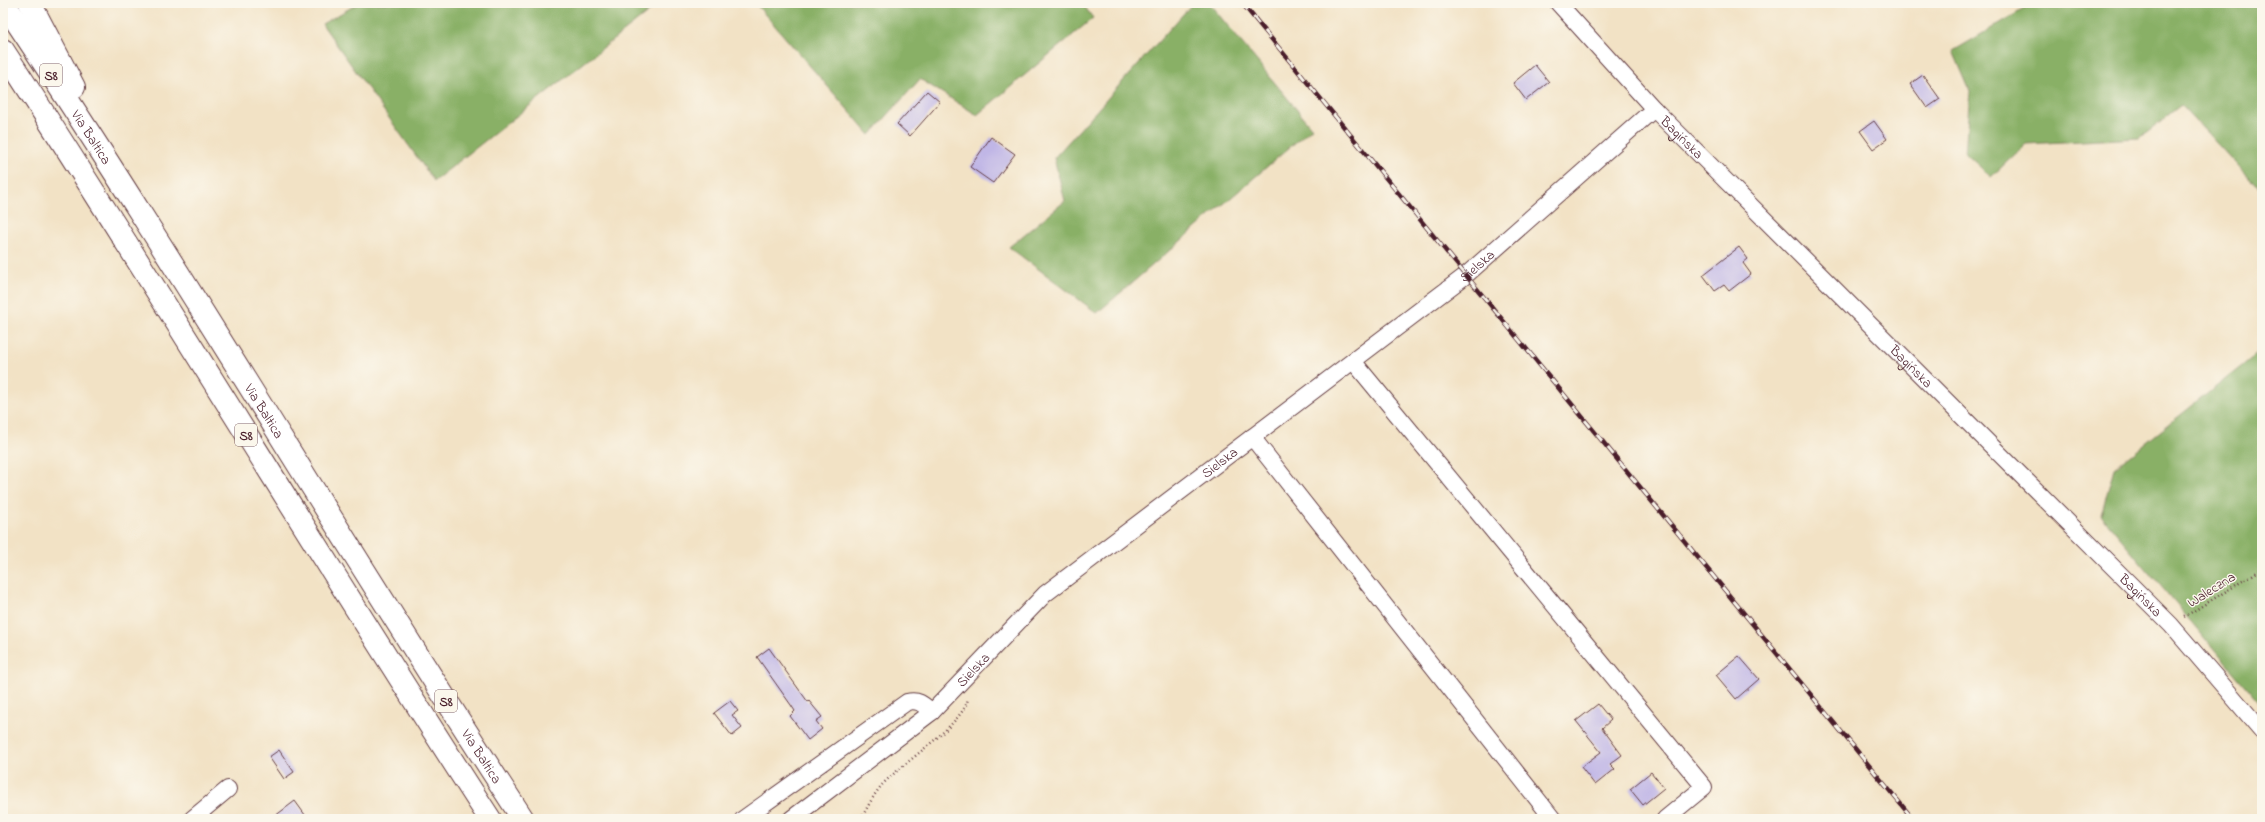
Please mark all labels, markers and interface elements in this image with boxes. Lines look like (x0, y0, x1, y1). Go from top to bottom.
road number: S8 (40, 64, 62, 86)
street label: Via Baltica (64, 105, 116, 169)
street label: Bagińska (1654, 111, 1708, 165)
street label: Sielska (1456, 245, 1500, 288)
street label: Bagińska (1883, 340, 1937, 394)
street label: Via Baltica (238, 379, 288, 443)
road number: S8 (235, 424, 257, 446)
street label: Sielska (1198, 442, 1243, 484)
street label: Waleczna (2184, 567, 2240, 613)
street label: Bagińska (2113, 569, 2166, 622)
street label: Sielska (952, 648, 996, 693)
road number: S8 (435, 690, 457, 712)
street label: Via Baltica (455, 725, 506, 788)

